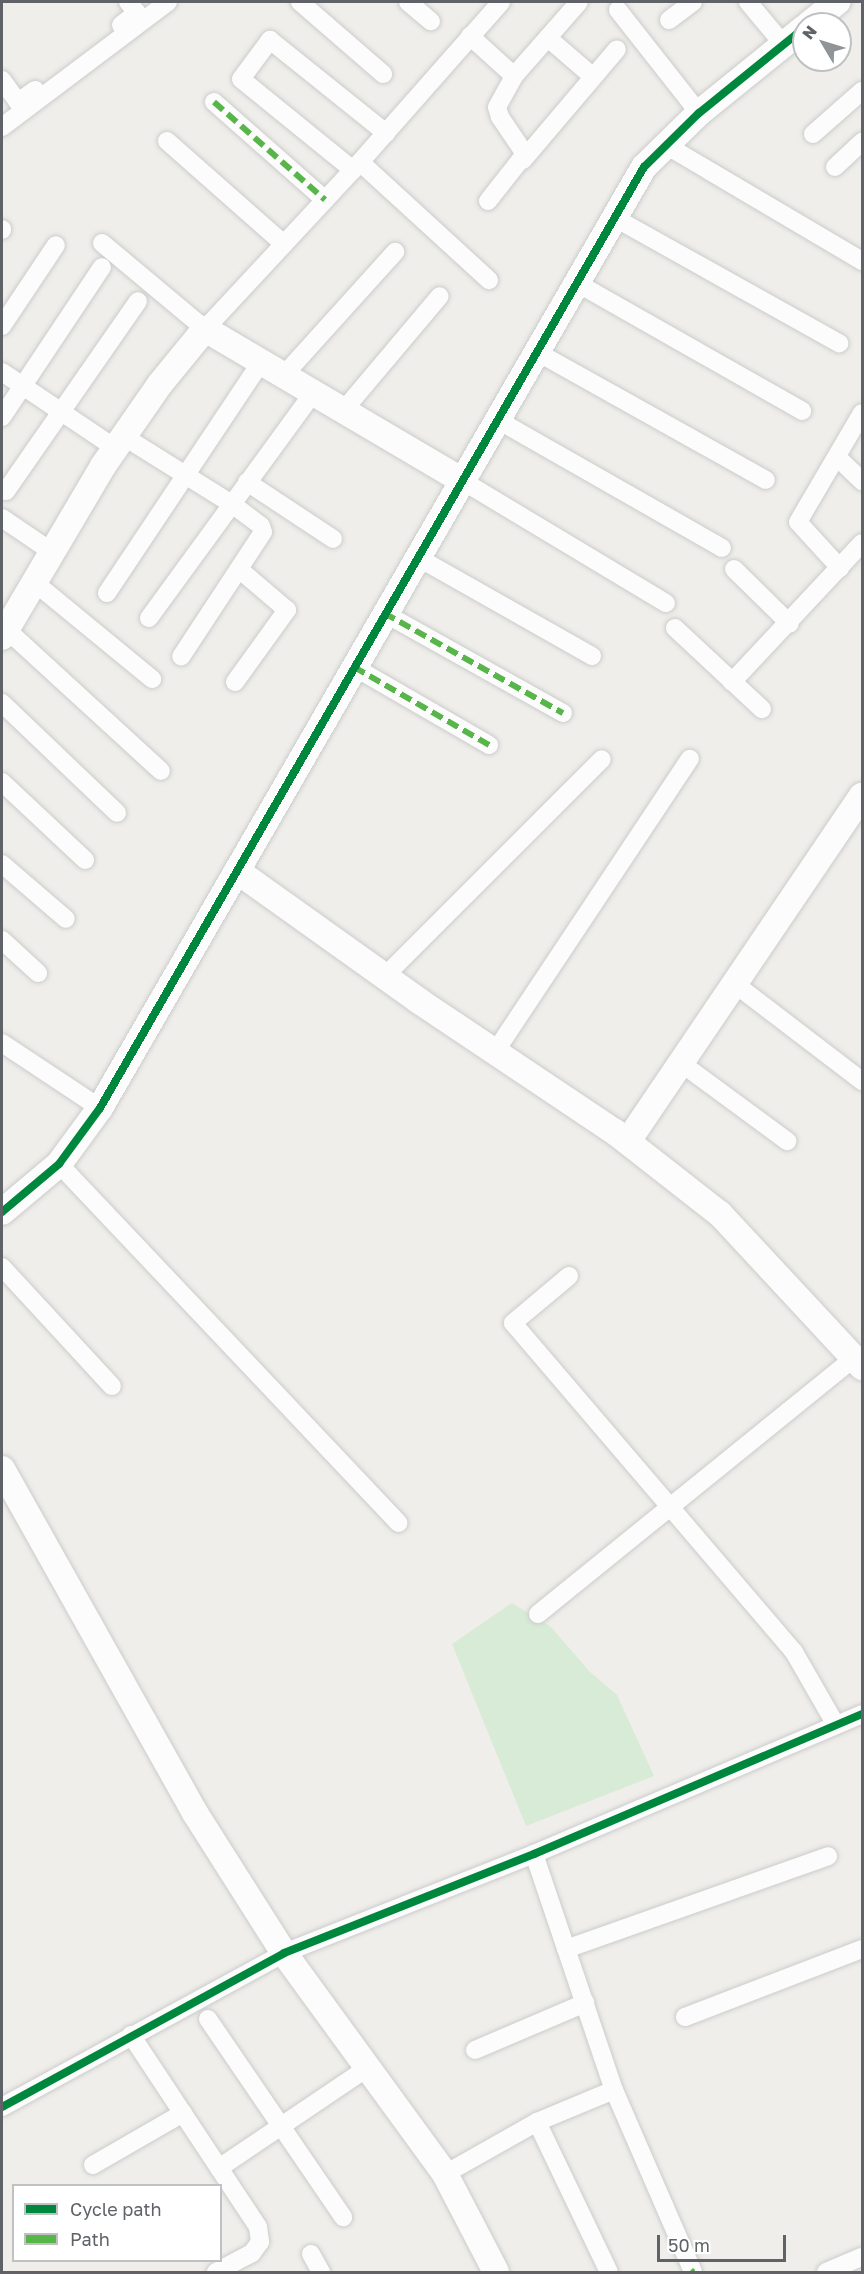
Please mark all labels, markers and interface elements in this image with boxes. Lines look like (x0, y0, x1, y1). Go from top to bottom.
north arrow (792, 12, 852, 72)
text: N (798, 21, 821, 43)
legend (12, 2184, 222, 2262)
text: Cycle path (70, 2198, 162, 2220)
scale bar (660, 2223, 789, 2261)
text: Path (70, 2228, 110, 2250)
text: 50 m (668, 2234, 710, 2256)

